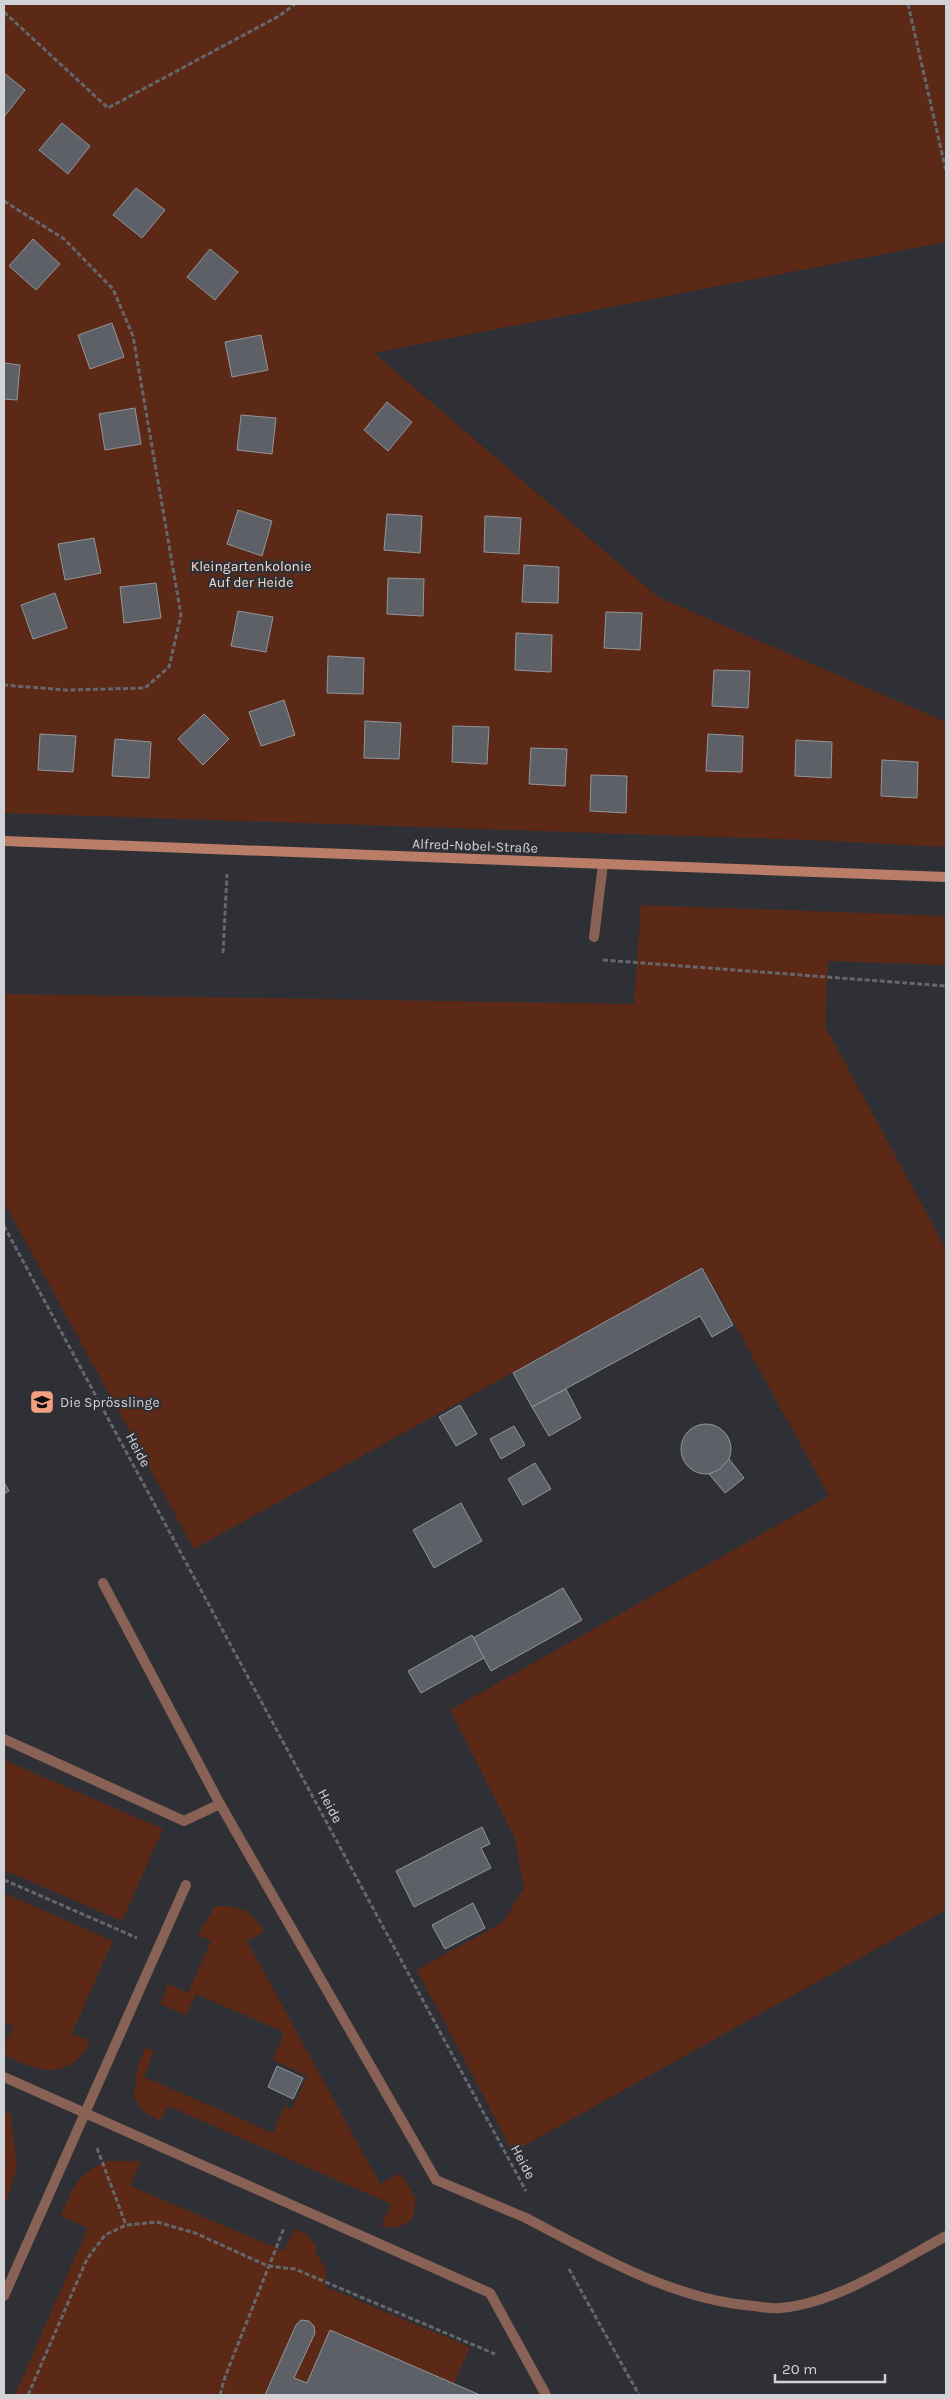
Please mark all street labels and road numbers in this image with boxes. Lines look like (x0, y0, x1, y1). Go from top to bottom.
street label: Alfred-Nobel-Straße (412, 835, 538, 857)
street label: Heide (122, 1430, 154, 1470)
street label: Heide (314, 1786, 346, 1826)
street label: Heide (507, 2142, 539, 2182)

